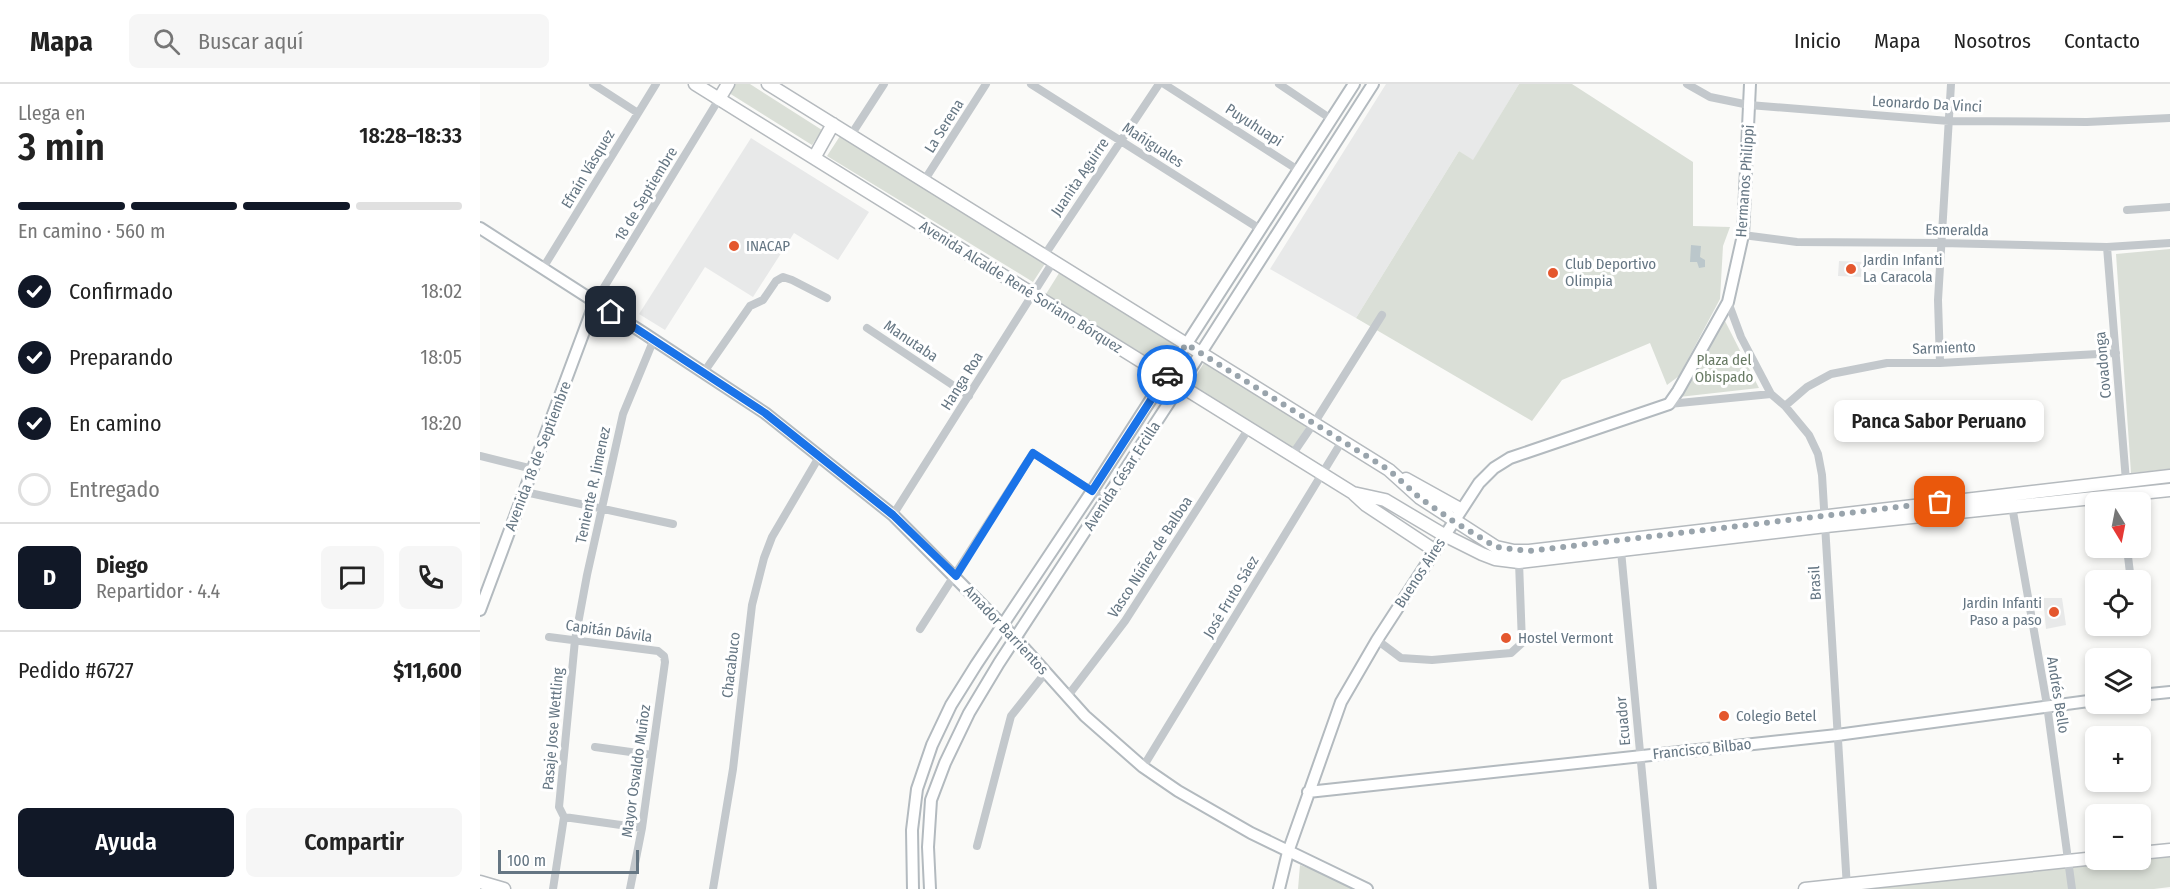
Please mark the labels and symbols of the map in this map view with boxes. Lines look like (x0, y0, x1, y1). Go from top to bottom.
street label: Leonardo Da Vinci (1872, 92, 1982, 116)
street label: La Serena (921, 96, 967, 156)
street label: Puyuhuapi (1222, 100, 1286, 150)
street label: Mañiguales (1119, 119, 1187, 171)
street label: Hermanos Philippi (1732, 124, 1758, 238)
street label: Efraín Vásquez (558, 126, 619, 212)
street label: Juanita Aguirre (1047, 134, 1113, 220)
street label: 18 de Septiembre (611, 144, 681, 244)
street label: Avenida Alcalde René Soriano Bórquez (916, 217, 1126, 357)
street label: Esmeralda (1925, 220, 1989, 240)
place label: INACAP (746, 237, 790, 255)
marker: INACAP (727, 239, 741, 253)
place label: Jardin Infanti La Caracola (1863, 251, 1943, 286)
place label: Club Deportivo Olimpia (1565, 255, 1656, 290)
marker: Jardin Infanti La Caracola (1844, 262, 1858, 276)
marker: Club Deportivo Olimpia (1546, 266, 1560, 280)
pin (585, 286, 636, 337)
street label: Manutaba (881, 316, 941, 366)
street label: Covadonga (2091, 331, 2115, 399)
street label: Sarmiento (1912, 338, 1976, 358)
courier (1137, 345, 1197, 405)
street label: Hanga Roa (937, 349, 987, 413)
park label: Plaza del Obispado (1695, 351, 1753, 386)
street label: Avenida 18 de Septiembre (501, 379, 575, 533)
callout: Panca Sabor Peruano (1835, 400, 2045, 442)
street label: Avenida César Ercilla (1080, 418, 1164, 534)
street label: Teniente R. Jimenez (572, 425, 614, 545)
pin (1914, 476, 1965, 527)
north arrow (2085, 492, 2151, 558)
street label: Vasco Núñez de Balboa (1104, 493, 1196, 621)
street label: Buenos Aires (1391, 535, 1449, 611)
street label: José Fruto Sáez (1199, 553, 1263, 641)
street label: Brasil (1805, 565, 1825, 601)
street label: Amador Barrientos (960, 582, 1052, 678)
place label: Jardin Infanti Paso a paso (1962, 594, 2042, 629)
marker: Jardin Infanti Paso a paso (2047, 605, 2061, 619)
street label: Capitán Dávila (564, 616, 654, 646)
place label: Hostel Vermont (1518, 629, 1613, 647)
street label: Chacabuco (718, 631, 744, 699)
marker: Hostel Vermont (1499, 631, 1513, 645)
street label: Andrés Bello (2043, 655, 2073, 735)
street label: Pasaje Jose Wettling (539, 667, 567, 791)
street label: Ecuador (1612, 695, 1634, 746)
street label: Mayor Osvaldo Muñoz (618, 703, 654, 839)
place label: Colegio Betel (1736, 707, 1816, 725)
marker: Colegio Betel (1717, 709, 1731, 723)
street label: Francisco Bilbao (1652, 735, 1752, 763)
scale bar (498, 847, 639, 874)

